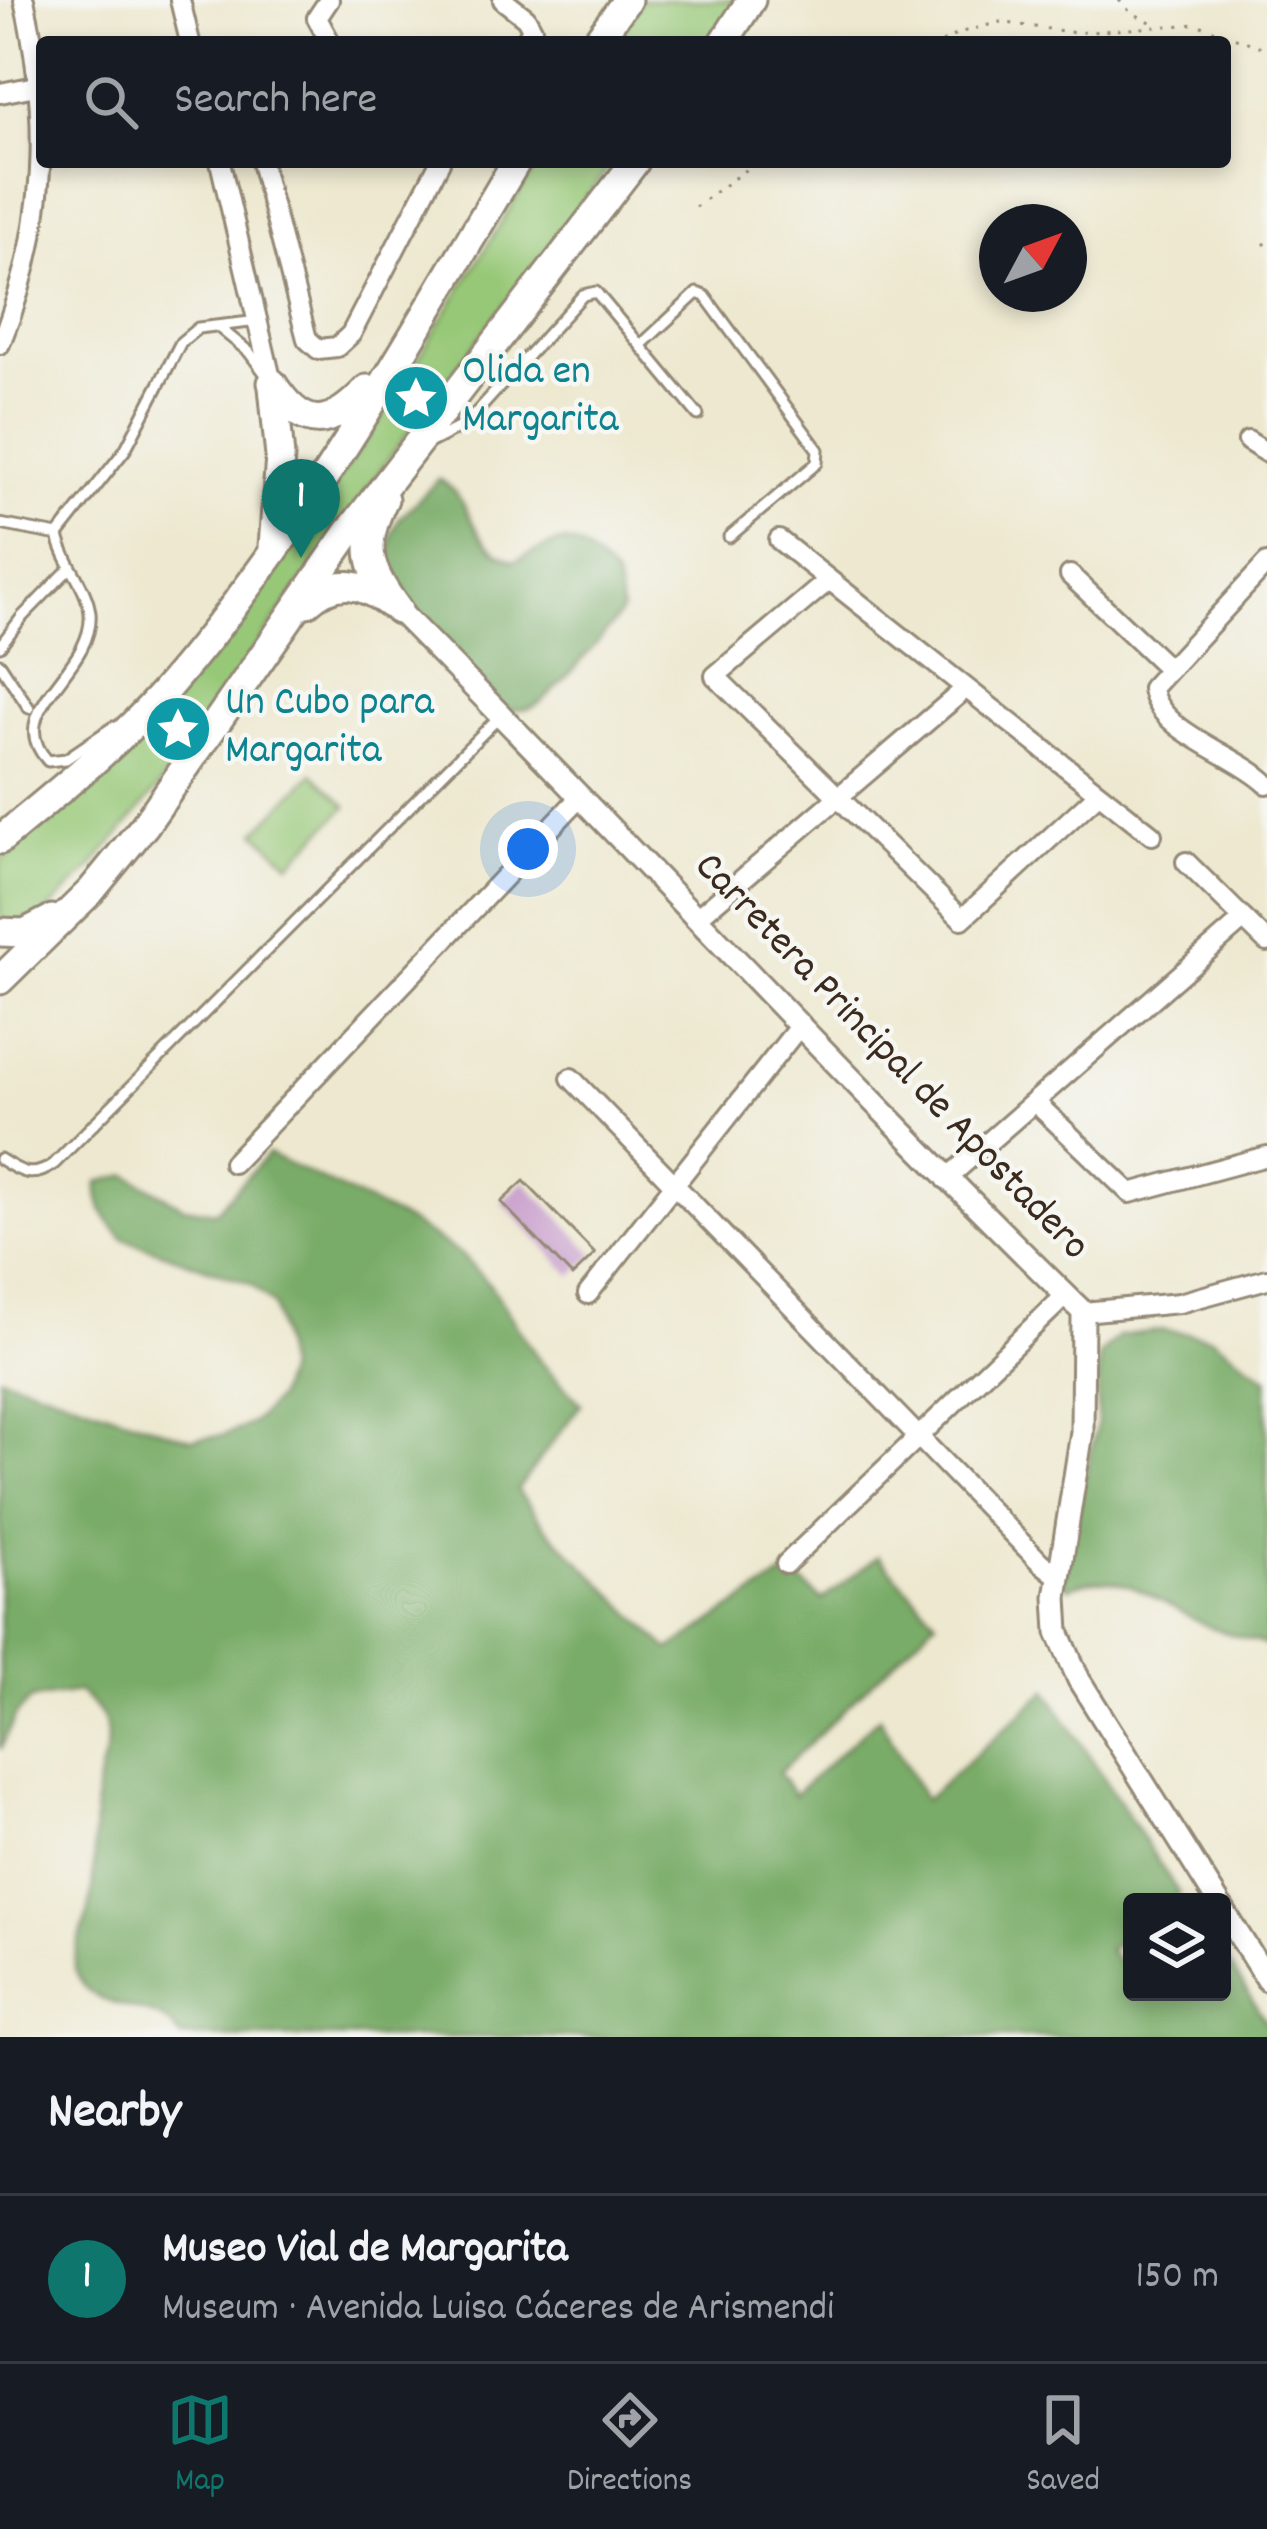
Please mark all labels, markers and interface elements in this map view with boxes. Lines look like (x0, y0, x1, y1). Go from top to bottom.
search box (36, 36, 1231, 168)
icon: search (78, 69, 144, 135)
text: Search here (174, 70, 377, 134)
north arrow (979, 204, 1087, 312)
place label: Olida en Margarita (462, 344, 620, 452)
place icon: Olida en Margarita (381, 363, 451, 433)
pin: 1 (262, 459, 340, 558)
place label: Un Cubo para Margarita (225, 675, 435, 783)
place icon: Un Cubo para Margarita (143, 694, 213, 764)
your location (498, 819, 558, 879)
street label: Carretera Principal de Apostadero (678, 840, 1102, 1276)
map controls (1123, 1893, 1231, 2001)
button: layers (1123, 1893, 1231, 2001)
text: Nearby (48, 2079, 181, 2151)
text: Museo Vial de Margarita (162, 2219, 568, 2283)
text: 1 (83, 2251, 91, 2306)
text: 150 m (1135, 2251, 1219, 2306)
text: Museum · Avenida Luisa Cáceres de Arismendi (162, 2283, 834, 2338)
tab: Map (167, 2387, 233, 2506)
tab: Directions (567, 2387, 692, 2506)
tab: Saved (1026, 2387, 1100, 2506)

